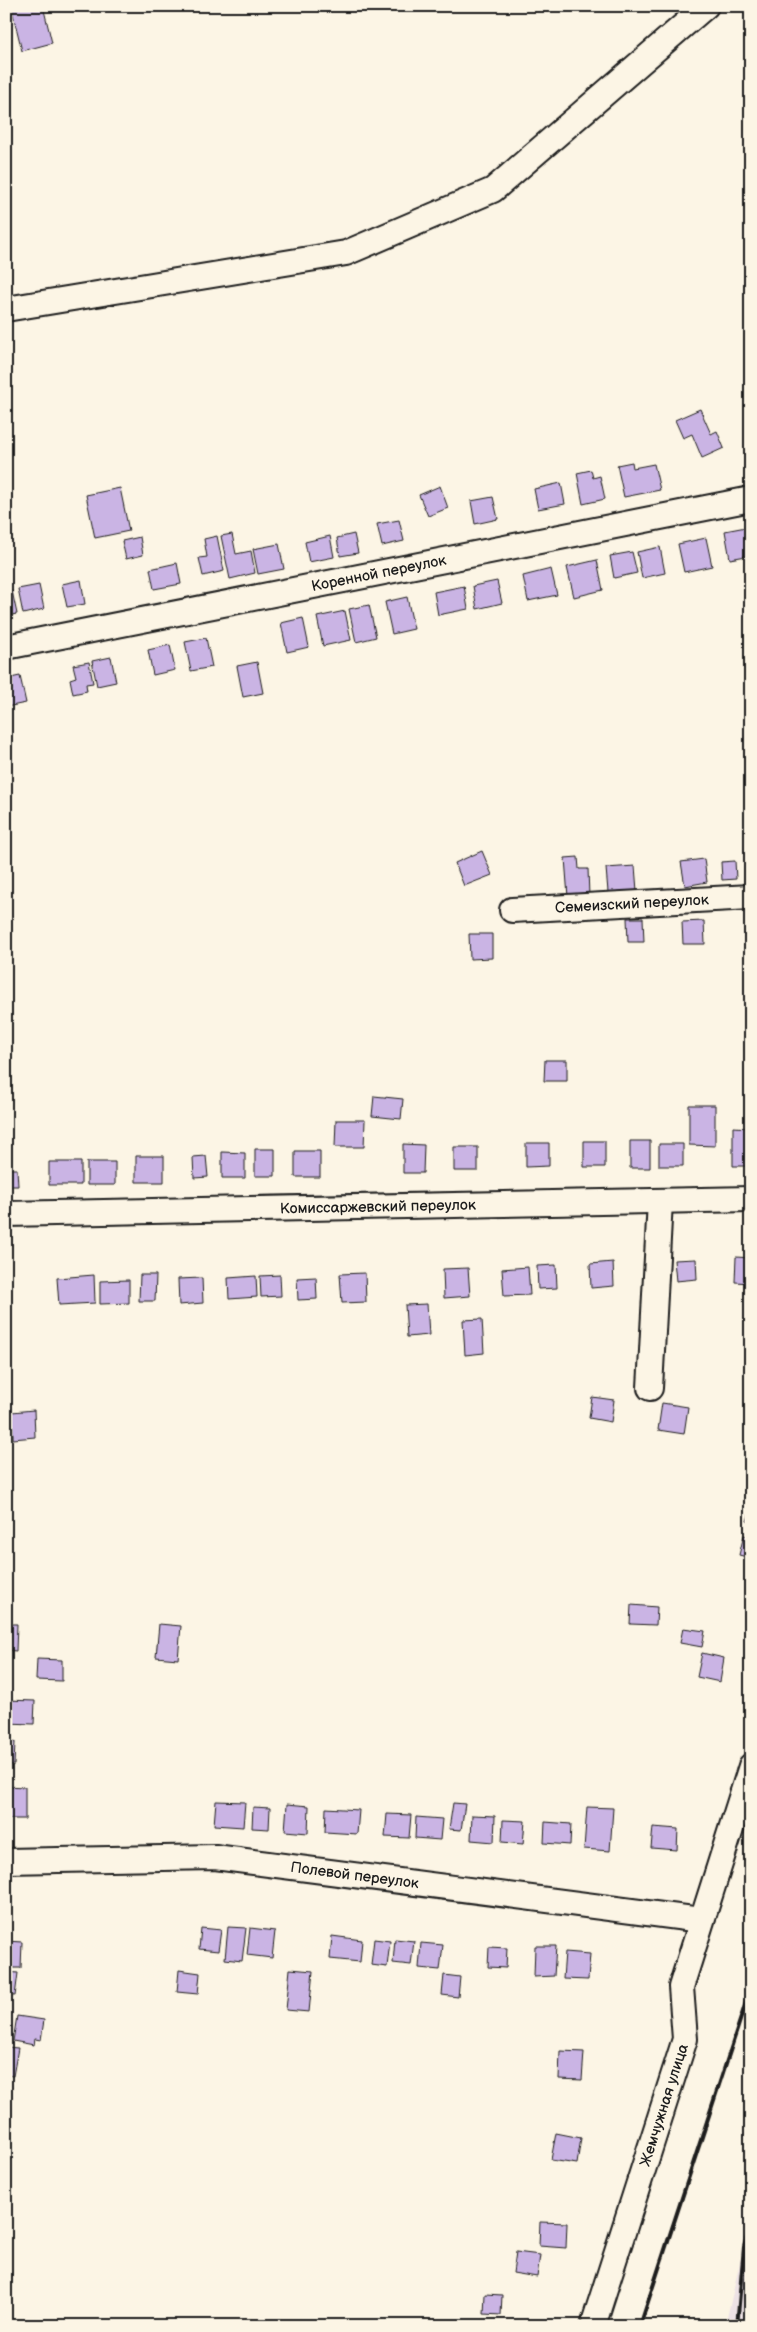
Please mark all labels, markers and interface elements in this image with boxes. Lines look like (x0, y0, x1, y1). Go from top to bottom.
street label: Коренной переулок (310, 550, 448, 596)
street label: Семеизский переулок (554, 890, 709, 917)
street label: Комиссаржевский переулок (280, 1195, 476, 1218)
street label: Полевой переулок (289, 1857, 420, 1893)
street label: Жемчужная улица (635, 2041, 692, 2169)

